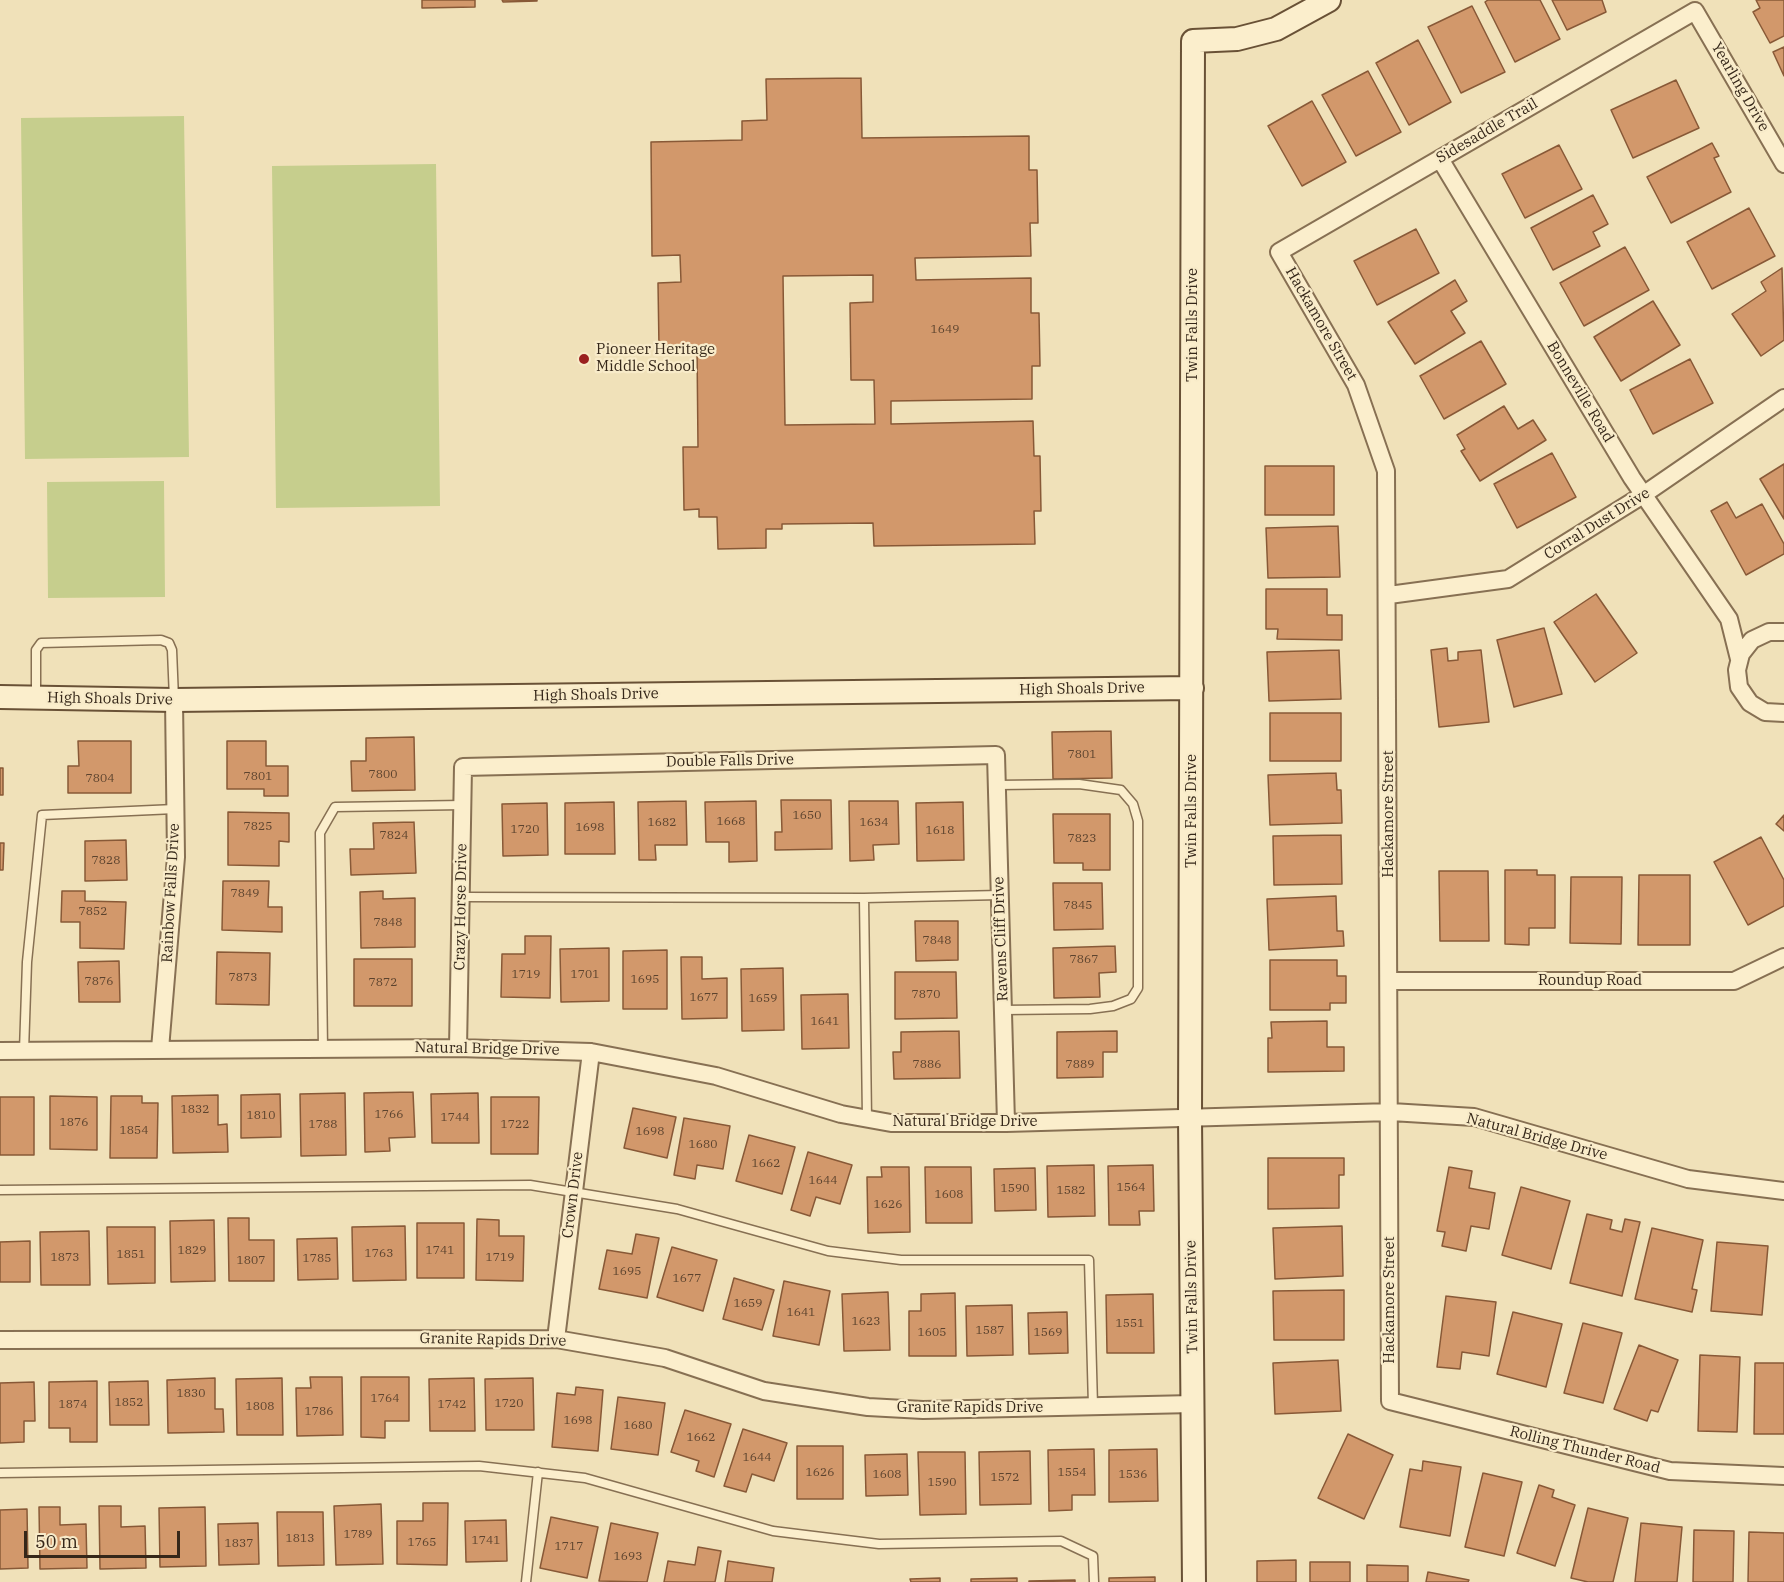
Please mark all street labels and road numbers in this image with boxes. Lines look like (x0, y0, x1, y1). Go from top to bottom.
street label: Yearling Drive (1707, 39, 1773, 135)
street label: Sidesaddle Trail (1433, 95, 1541, 167)
street label: Hackamore Street (1281, 264, 1361, 384)
street label: Twin Falls Drive (1184, 268, 1202, 382)
street label: Bonneville Road (1543, 338, 1617, 446)
street label: Corral Dust Drive (1541, 484, 1653, 564)
street label: High Shoals Drive (1019, 679, 1145, 699)
street label: High Shoals Drive (533, 685, 659, 705)
street label: High Shoals Drive (47, 689, 173, 709)
street label: Hackamore Street (1380, 750, 1398, 878)
street label: Double Falls Drive (666, 751, 794, 771)
street label: Twin Falls Drive (1183, 754, 1201, 868)
street label: Rainbow Falls Drive (158, 823, 184, 963)
street label: Crazy Horse Drive (451, 843, 471, 971)
street label: Ravens Cliff Drive (990, 876, 1012, 1002)
street label: Roundup Road (1538, 972, 1642, 990)
street label: Natural Bridge Drive (414, 1039, 560, 1059)
street label: Natural Bridge Drive (1465, 1110, 1609, 1164)
street label: Natural Bridge Drive (892, 1113, 1038, 1131)
street label: Crown Drive (559, 1151, 587, 1239)
street label: Hackamore Street (1381, 1236, 1399, 1364)
street label: Twin Falls Drive (1182, 1240, 1202, 1354)
street label: Granite Rapids Drive (419, 1330, 567, 1350)
street label: Granite Rapids Drive (897, 1399, 1043, 1417)
street label: Rolling Thunder Road (1508, 1423, 1662, 1477)

